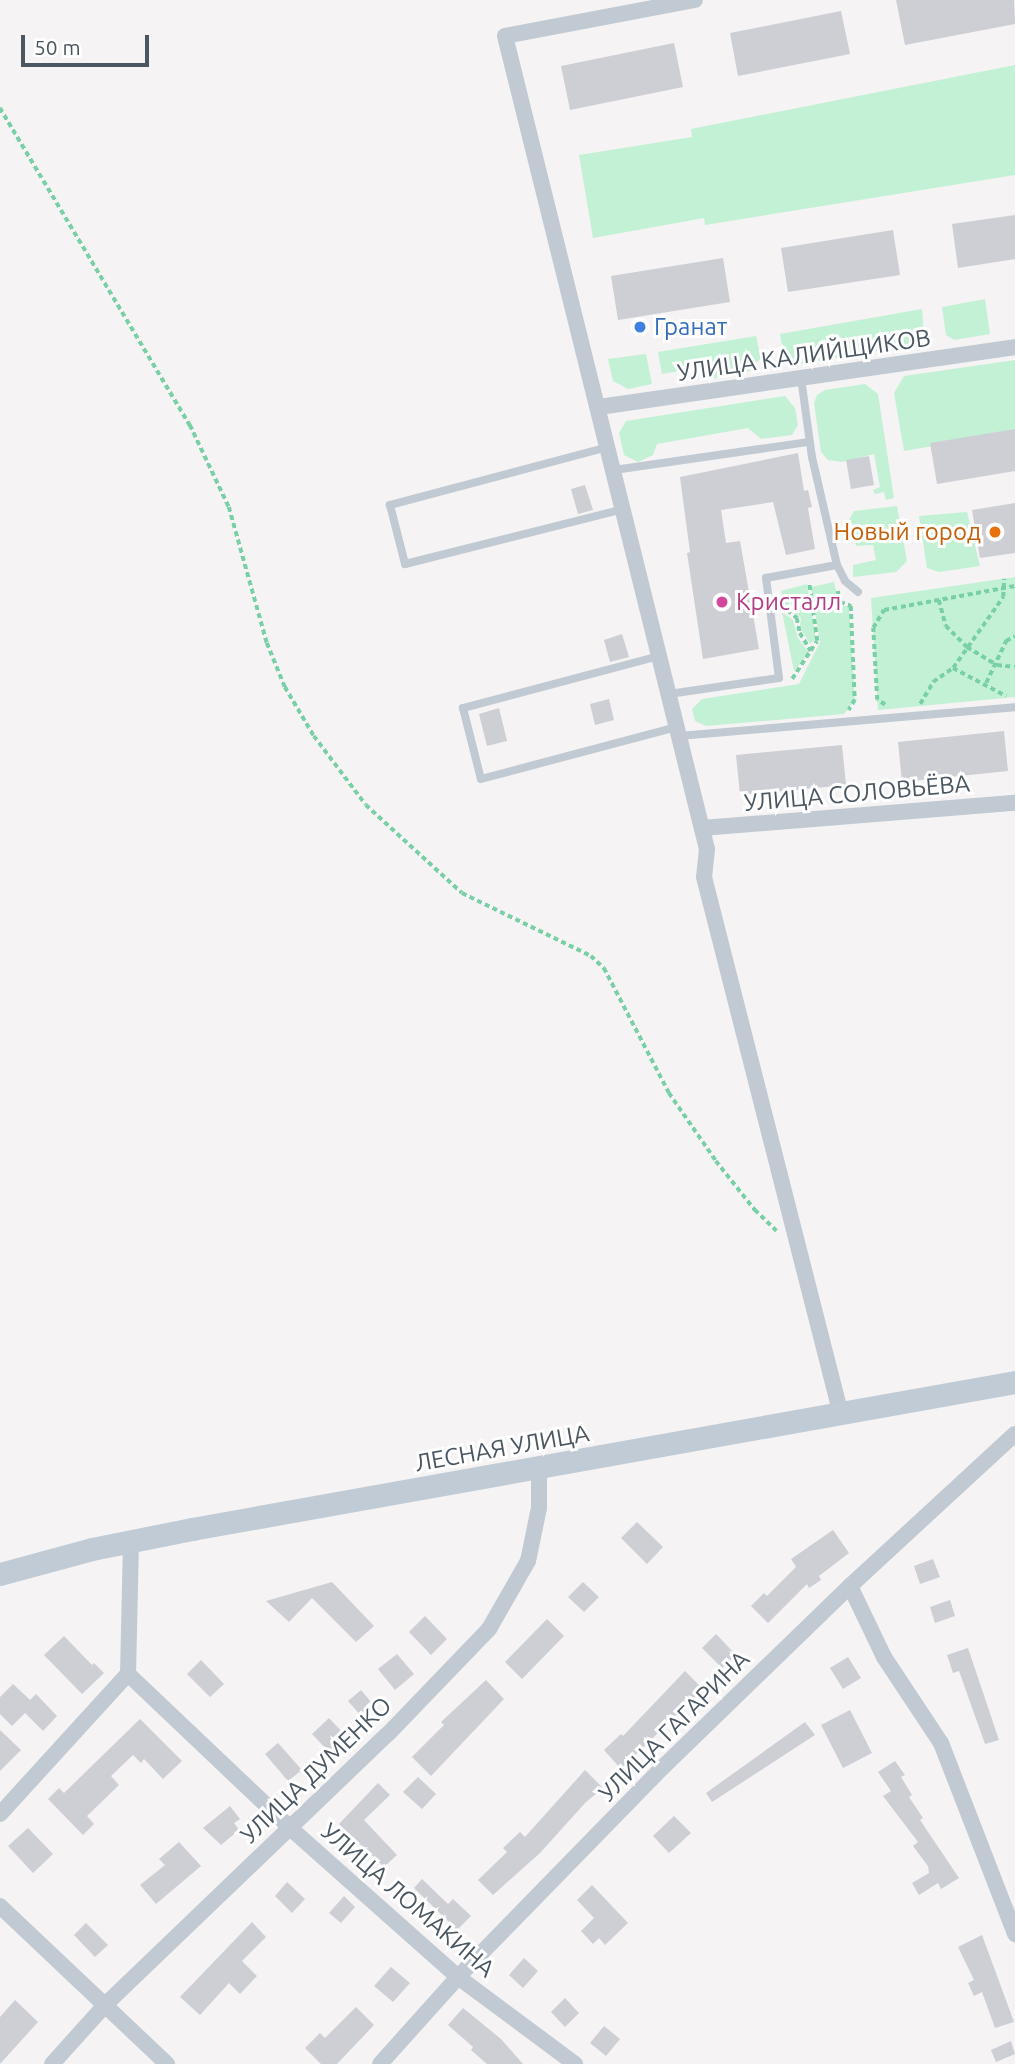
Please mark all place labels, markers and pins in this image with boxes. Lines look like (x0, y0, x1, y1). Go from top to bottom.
place label: Гранат (654, 313, 727, 341)
marker: Гранат (632, 319, 648, 335)
place label: Новый город (834, 518, 981, 546)
marker: Новый город (987, 524, 1003, 540)
place label: Кристалл (736, 588, 841, 616)
marker: Кристалл (714, 594, 730, 610)

